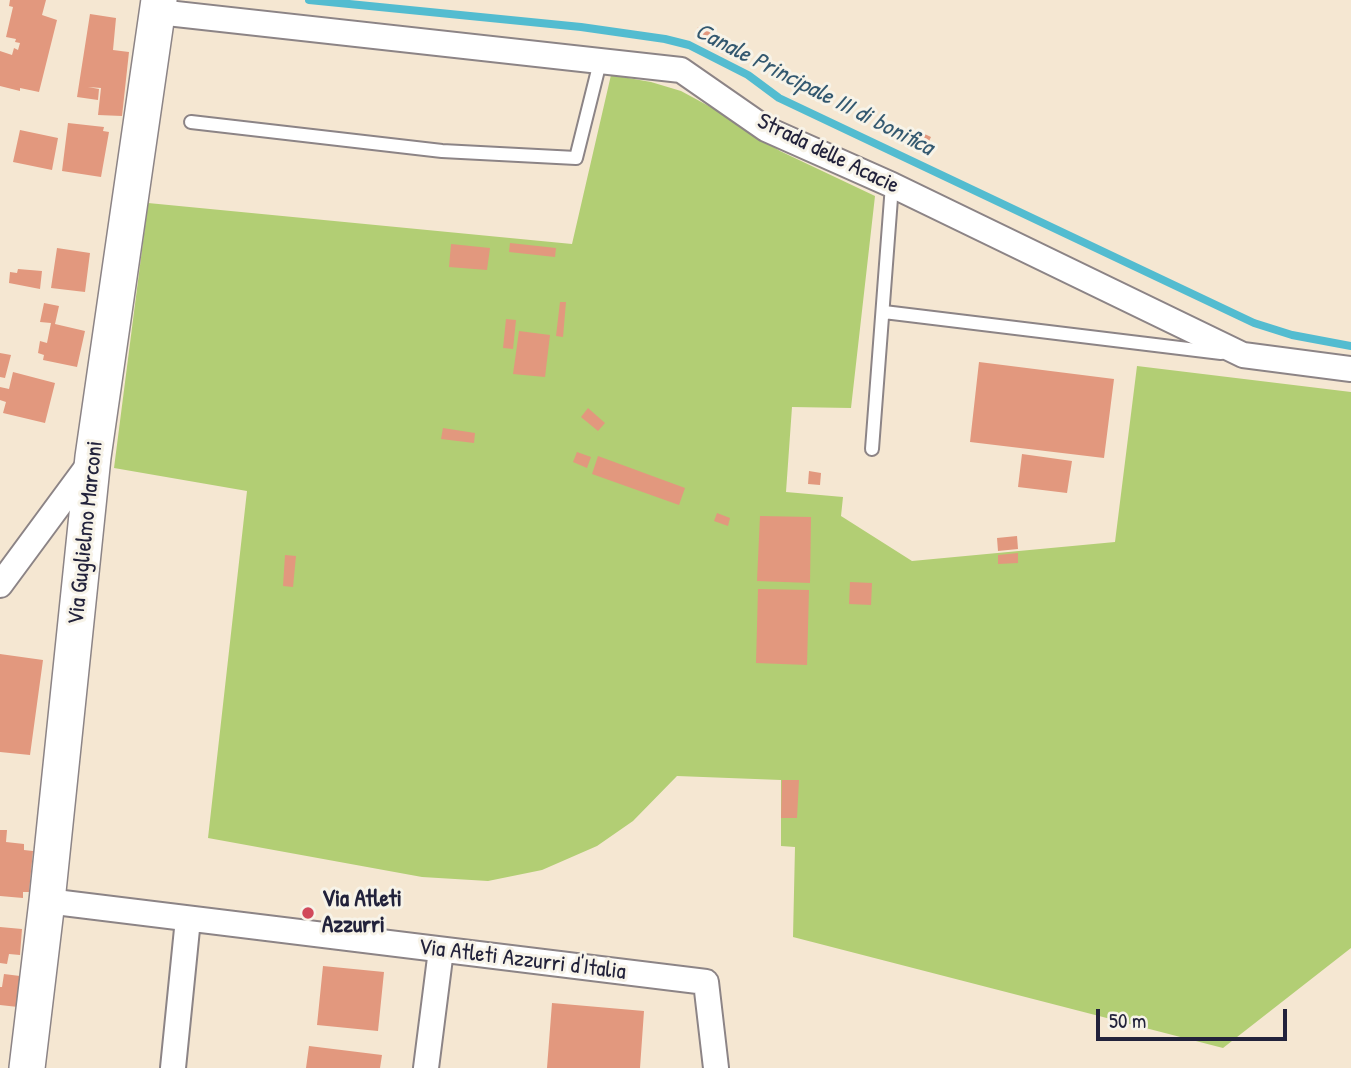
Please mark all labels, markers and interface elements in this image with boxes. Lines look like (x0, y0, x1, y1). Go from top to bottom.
water label: Canale Principale III di bonifica (690, 17, 938, 163)
street label: Strada delle Acacie (753, 108, 903, 200)
street label: Via Guglielmo Marconi (63, 440, 109, 626)
place label: Via Atleti Azzurri (322, 886, 402, 940)
marker: Via Atleti Azzurri (300, 905, 316, 921)
street label: Via Atleti Azzurri d'Italia (417, 934, 627, 986)
scale bar (1099, 995, 1290, 1038)
text: 50 m (1109, 1006, 1146, 1035)

